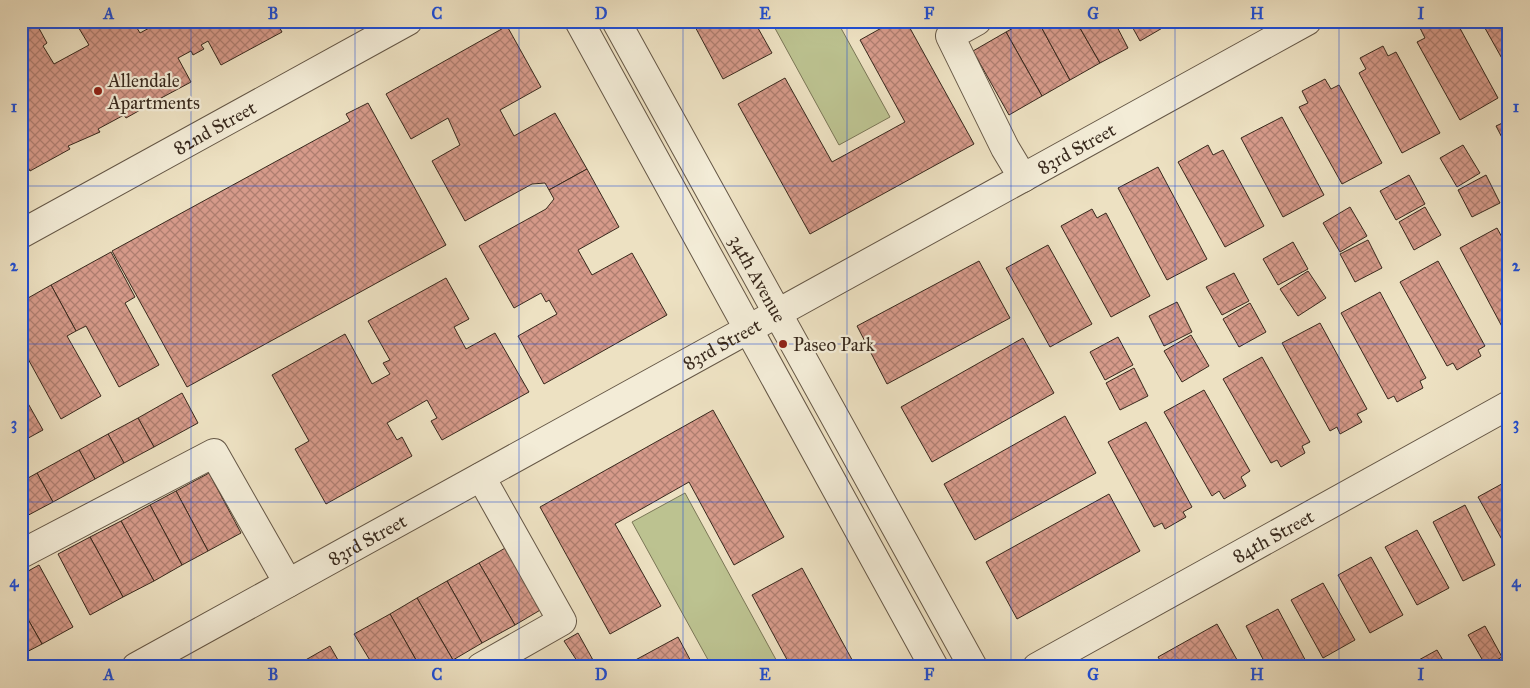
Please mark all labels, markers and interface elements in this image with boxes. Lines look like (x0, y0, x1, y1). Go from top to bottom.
text: A (103, 4, 115, 23)
text: B (268, 4, 278, 23)
text: C (432, 4, 443, 23)
text: D (595, 4, 608, 23)
text: E (759, 4, 771, 23)
text: F (924, 4, 935, 23)
text: G (1087, 4, 1099, 23)
text: H (1250, 4, 1264, 23)
text: I (1418, 4, 1425, 23)
place label: Allendale Apartments (107, 69, 200, 114)
marker: Allendale Apartments (92, 85, 104, 97)
street label: 82nd Street (169, 95, 260, 159)
text: 1 (11, 97, 18, 116)
text: 1 (1513, 97, 1520, 116)
street label: 83rd Street (1033, 117, 1120, 179)
street label: 34th Avenue (725, 230, 792, 326)
text: 2 (10, 256, 19, 275)
text: 2 (1512, 256, 1521, 275)
street label: 83rd Street (679, 313, 765, 375)
place label: Paseo Park (793, 333, 875, 356)
marker: Paseo Park (777, 338, 789, 350)
text: 3 (11, 414, 17, 434)
text: 3 (1513, 414, 1519, 434)
street label: 84th Street (1228, 504, 1318, 568)
street label: 83rd Street (324, 509, 410, 570)
text: 4 (10, 572, 20, 592)
text: 4 (1512, 572, 1522, 592)
text: A (103, 665, 115, 684)
text: B (268, 665, 278, 684)
text: C (432, 665, 443, 684)
text: D (595, 665, 608, 684)
text: E (759, 665, 771, 684)
text: F (924, 665, 935, 684)
text: G (1087, 665, 1099, 684)
text: H (1250, 665, 1264, 684)
text: I (1418, 665, 1425, 684)

